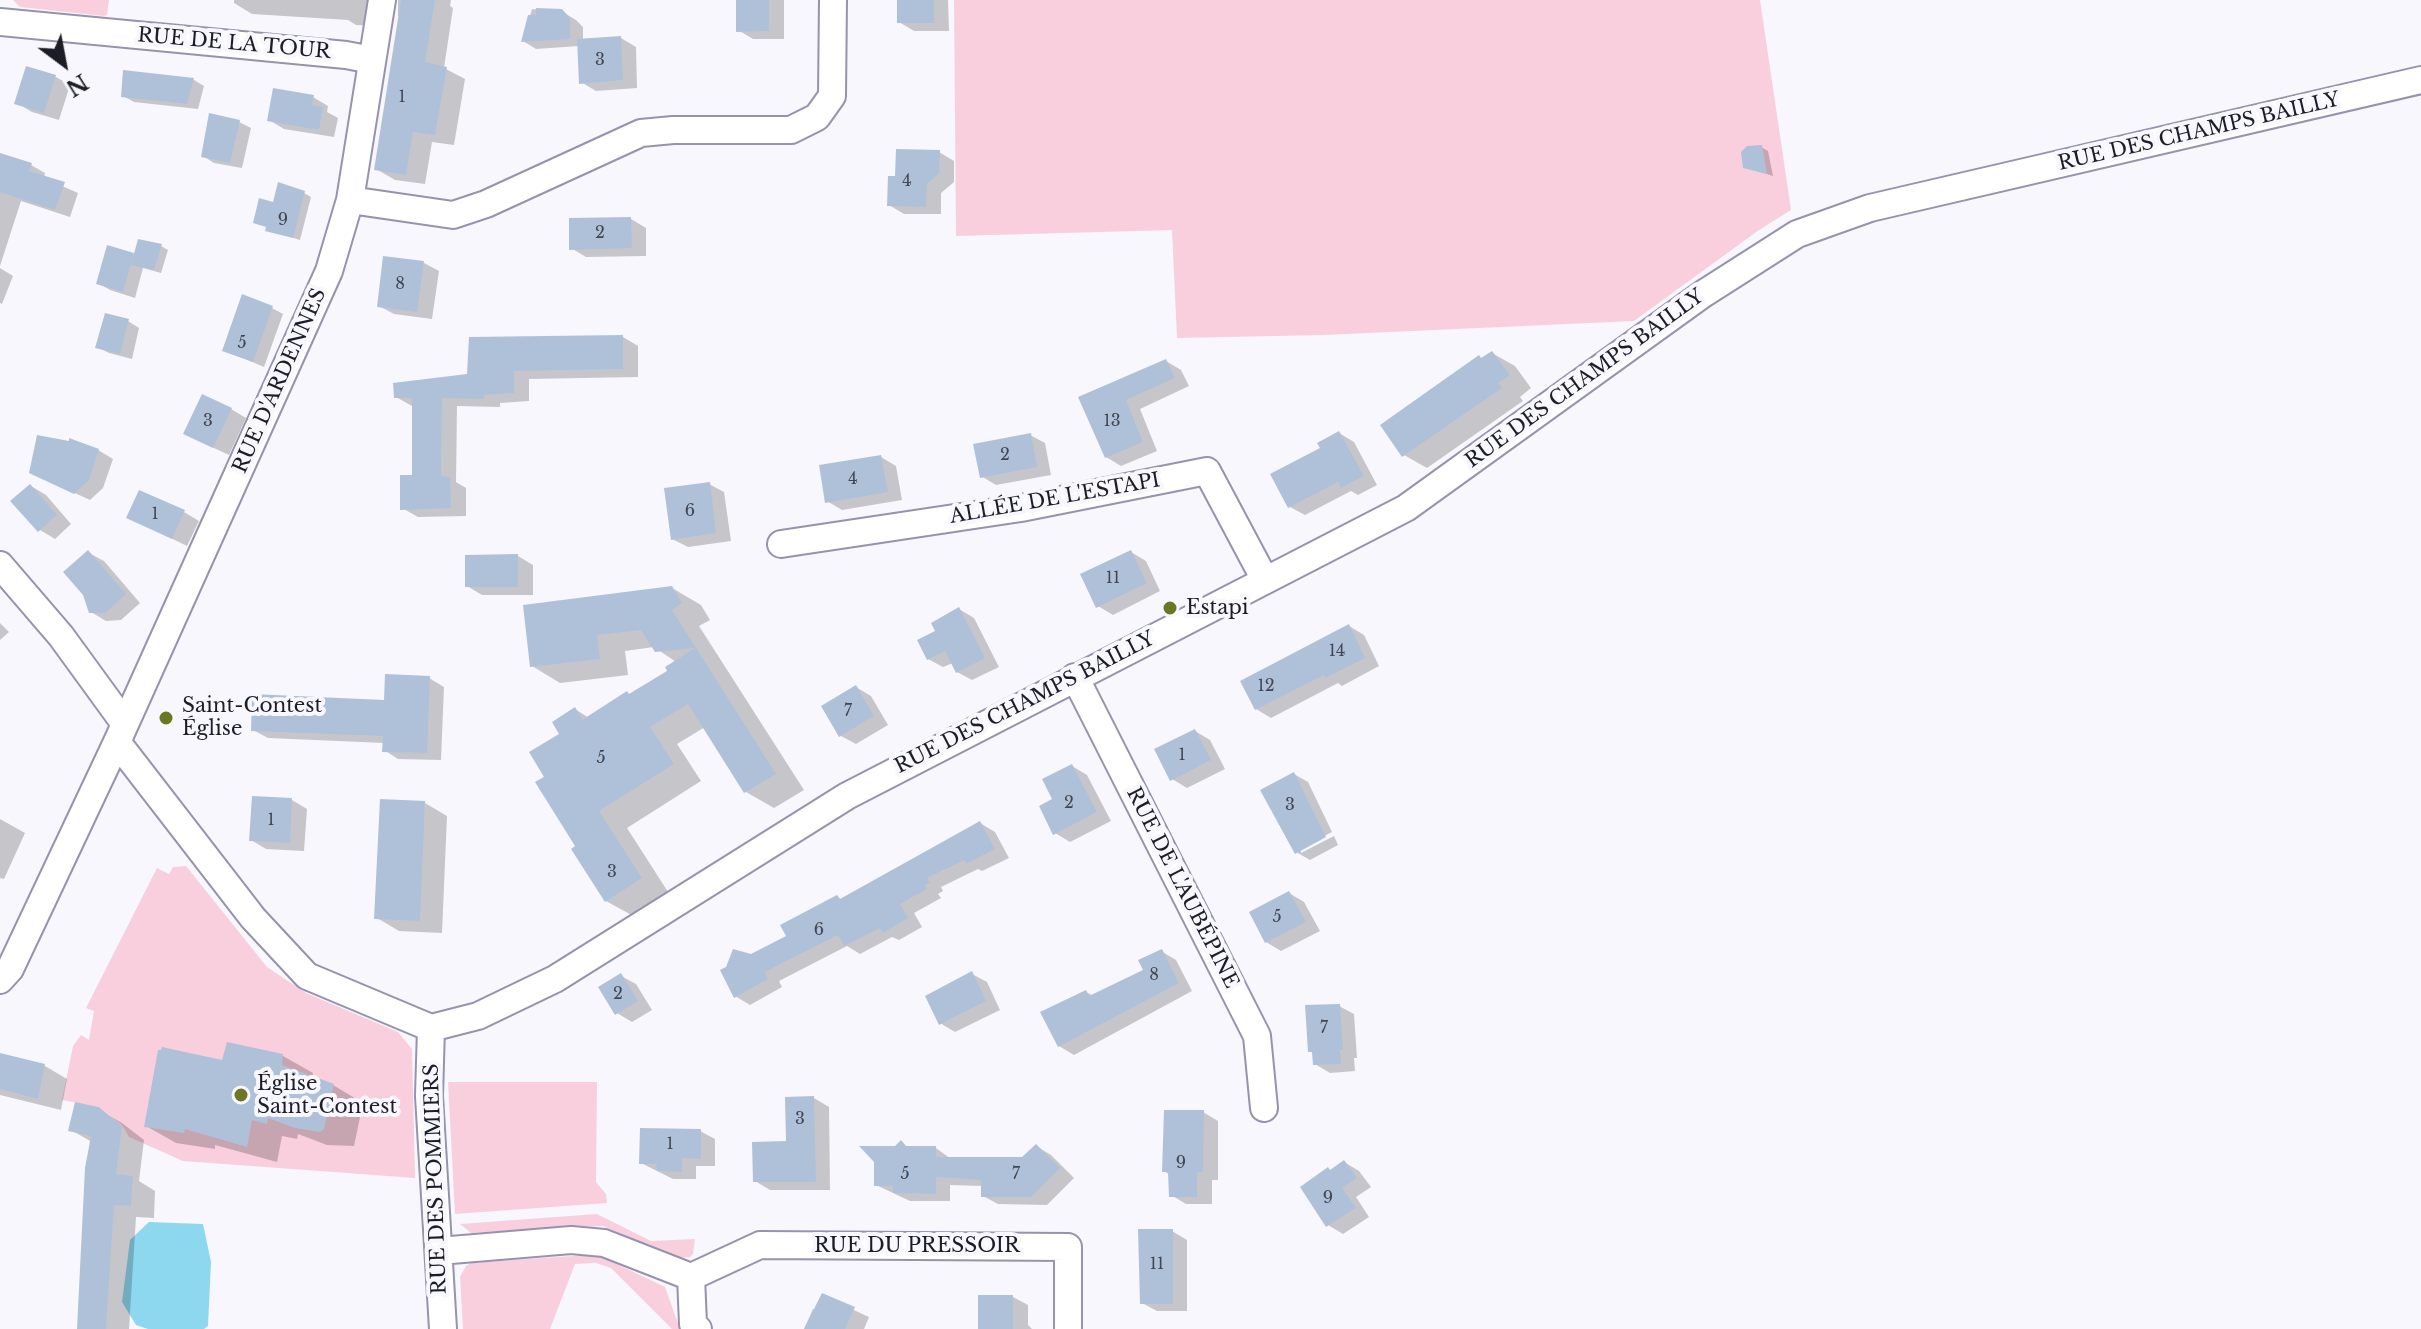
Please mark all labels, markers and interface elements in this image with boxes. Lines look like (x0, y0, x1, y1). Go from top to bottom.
north arrow (24, 24, 104, 104)
street label: RUE DE LA TOUR (136, 24, 332, 64)
house number: 3 (595, 50, 605, 70)
text: N (61, 68, 93, 102)
house number: 1 (398, 87, 406, 107)
street label: RUE DES CHAMPS BAILLY (2056, 88, 2342, 176)
house number: 4 (902, 171, 912, 191)
house number: 9 (278, 210, 288, 230)
house number: 2 (595, 223, 605, 243)
house number: 8 (395, 274, 405, 294)
street label: RUE DES CHAMPS BAILLY (1461, 284, 1709, 474)
street label: RUE D'ARDENNES (228, 285, 332, 477)
house number: 5 (237, 333, 247, 353)
house number: 3 (203, 411, 213, 431)
house number: 13 (1104, 411, 1120, 431)
house number: 2 (1000, 445, 1010, 465)
house number: 4 (848, 469, 858, 489)
street label: ALLÉE DE L'ESTAPI (948, 469, 1162, 529)
house number: 6 (685, 501, 695, 521)
house number: 1 (151, 504, 159, 524)
house number: 11 (1106, 568, 1120, 588)
place label: Estapi (1186, 596, 1249, 620)
marker: Estapi (1161, 599, 1179, 617)
street label: RUE DES CHAMPS BAILLY (891, 627, 1159, 779)
house number: 14 (1329, 641, 1345, 661)
house number: 12 (1258, 676, 1274, 696)
place label: Saint-Contest Église (182, 694, 322, 741)
house number: 7 (844, 701, 852, 721)
marker: Saint-Contest Église (157, 709, 175, 727)
house number: 1 (1178, 745, 1186, 765)
house number: 5 (596, 748, 606, 768)
street label: RUE DE L'AUBÉPINE (1121, 784, 1243, 992)
house number: 2 (1064, 793, 1074, 813)
house number: 3 (1285, 795, 1295, 815)
house number: 1 (267, 810, 275, 830)
house number: 3 (607, 862, 617, 882)
house number: 5 (1272, 907, 1282, 927)
house number: 6 (814, 920, 824, 940)
house number: 8 (1149, 965, 1159, 985)
house number: 2 (613, 984, 623, 1004)
house number: 7 (1320, 1018, 1328, 1038)
street label: RUE DES POMMIERS (420, 1063, 452, 1295)
place label: Église Saint-Contest (257, 1072, 397, 1119)
marker: Église Saint-Contest (232, 1086, 250, 1104)
house number: 3 (795, 1109, 805, 1129)
house number: 1 (666, 1134, 674, 1154)
house number: 9 (1176, 1153, 1186, 1173)
house number: 5 (900, 1164, 910, 1184)
house number: 7 (1012, 1164, 1020, 1184)
house number: 9 (1323, 1188, 1333, 1208)
street label: RUE DU PRESSOIR (814, 1234, 1020, 1258)
house number: 11 (1150, 1254, 1164, 1274)

